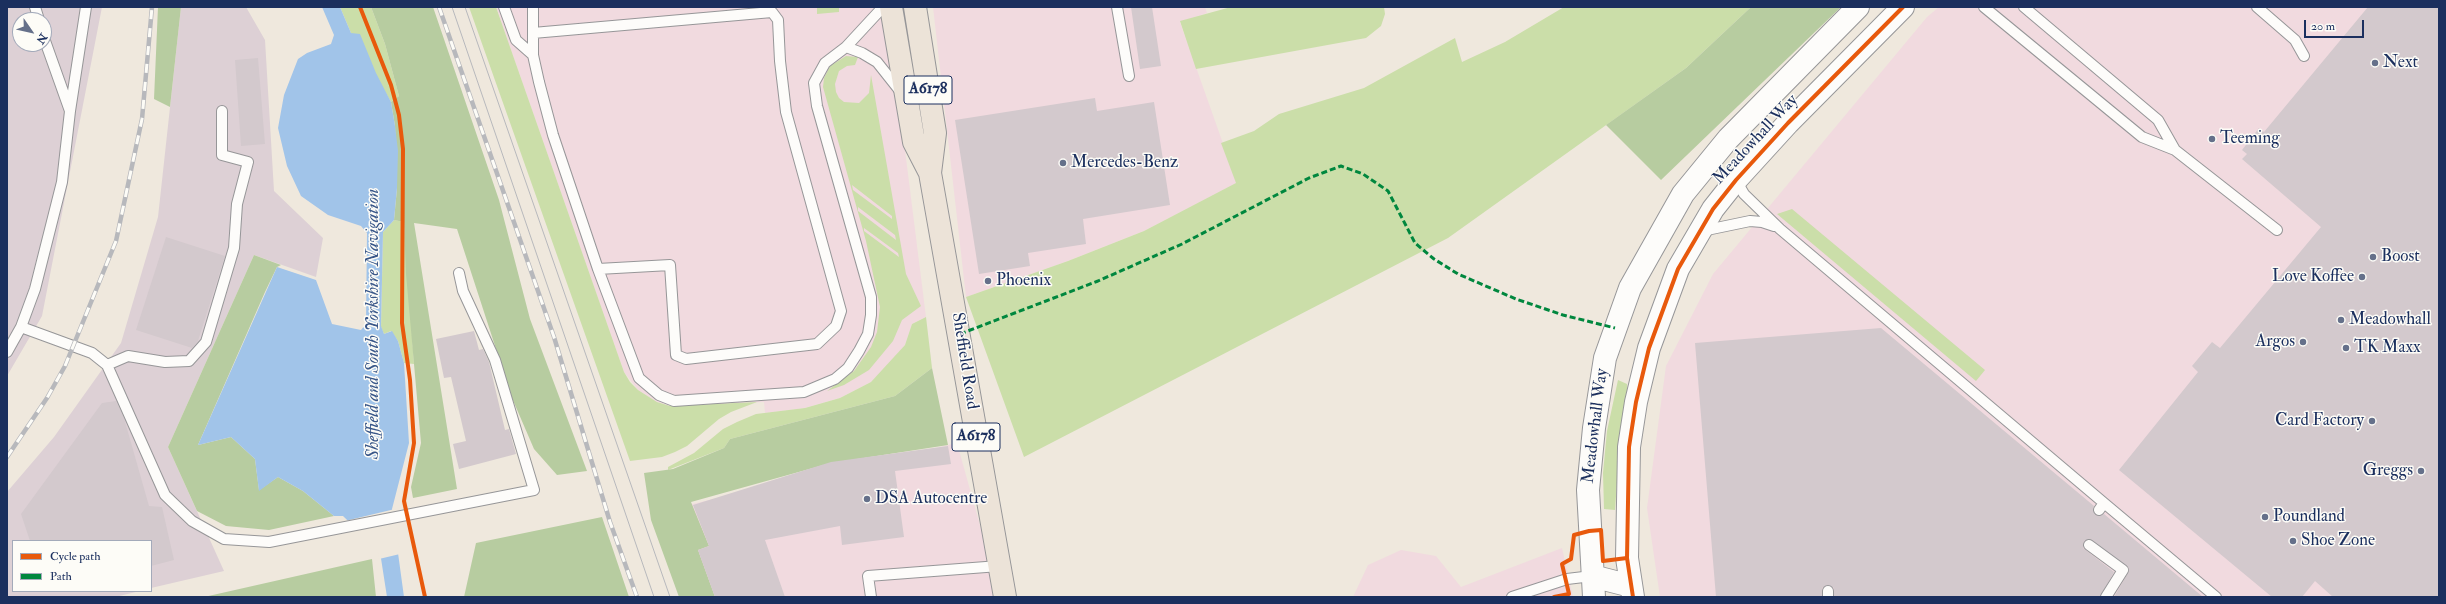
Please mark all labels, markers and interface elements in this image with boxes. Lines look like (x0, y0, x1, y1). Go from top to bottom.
north arrow (12, 12, 52, 52)
scale bar (2306, 12, 2366, 38)
text: 20 m (2311, 19, 2335, 34)
text: N (33, 31, 50, 46)
place label: Next (2383, 53, 2418, 73)
marker: Next (2370, 58, 2380, 68)
road number: A6178 (904, 76, 952, 104)
street label: Meadowhall Way (1709, 91, 1803, 189)
place label: Teeming (2220, 129, 2280, 149)
marker: Teeming (2207, 134, 2217, 144)
place label: Mercedes-Benz (1071, 153, 1178, 173)
marker: Mercedes-Benz (1058, 158, 1068, 168)
water label: Sheffield and South Yorkshire Navigation (363, 189, 385, 459)
place label: Boost (2381, 247, 2420, 267)
marker: Boost (2368, 252, 2378, 262)
place label: Love Koffee (2272, 267, 2354, 287)
place label: Phoenix (996, 271, 1051, 291)
marker: Love Koffee (2357, 272, 2367, 282)
marker: Phoenix (983, 276, 993, 286)
place label: Meadowhall (2349, 310, 2431, 330)
street label: Sheffield Road (946, 311, 982, 411)
marker: Meadowhall (2336, 315, 2346, 325)
place label: Argos (2256, 332, 2295, 352)
marker: Argos (2298, 337, 2308, 347)
place label: TK Maxx (2354, 338, 2421, 358)
marker: TK Maxx (2341, 343, 2351, 353)
street label: Meadowhall Way (1579, 367, 1613, 485)
place label: Card Factory (2275, 411, 2364, 431)
marker: Card Factory (2367, 416, 2377, 426)
road number: A6178 (952, 423, 1000, 451)
place label: Greggs (2363, 461, 2413, 481)
marker: Greggs (2416, 466, 2426, 476)
place label: DSA Autocentre (875, 489, 987, 509)
marker: DSA Autocentre (862, 494, 872, 504)
place label: Poundland (2273, 507, 2345, 527)
marker: Poundland (2260, 512, 2270, 522)
place label: Shoe Zone (2301, 531, 2375, 551)
marker: Shoe Zone (2288, 536, 2298, 546)
legend (12, 540, 152, 592)
text: Cycle path (50, 549, 100, 564)
text: Path (50, 569, 72, 584)

